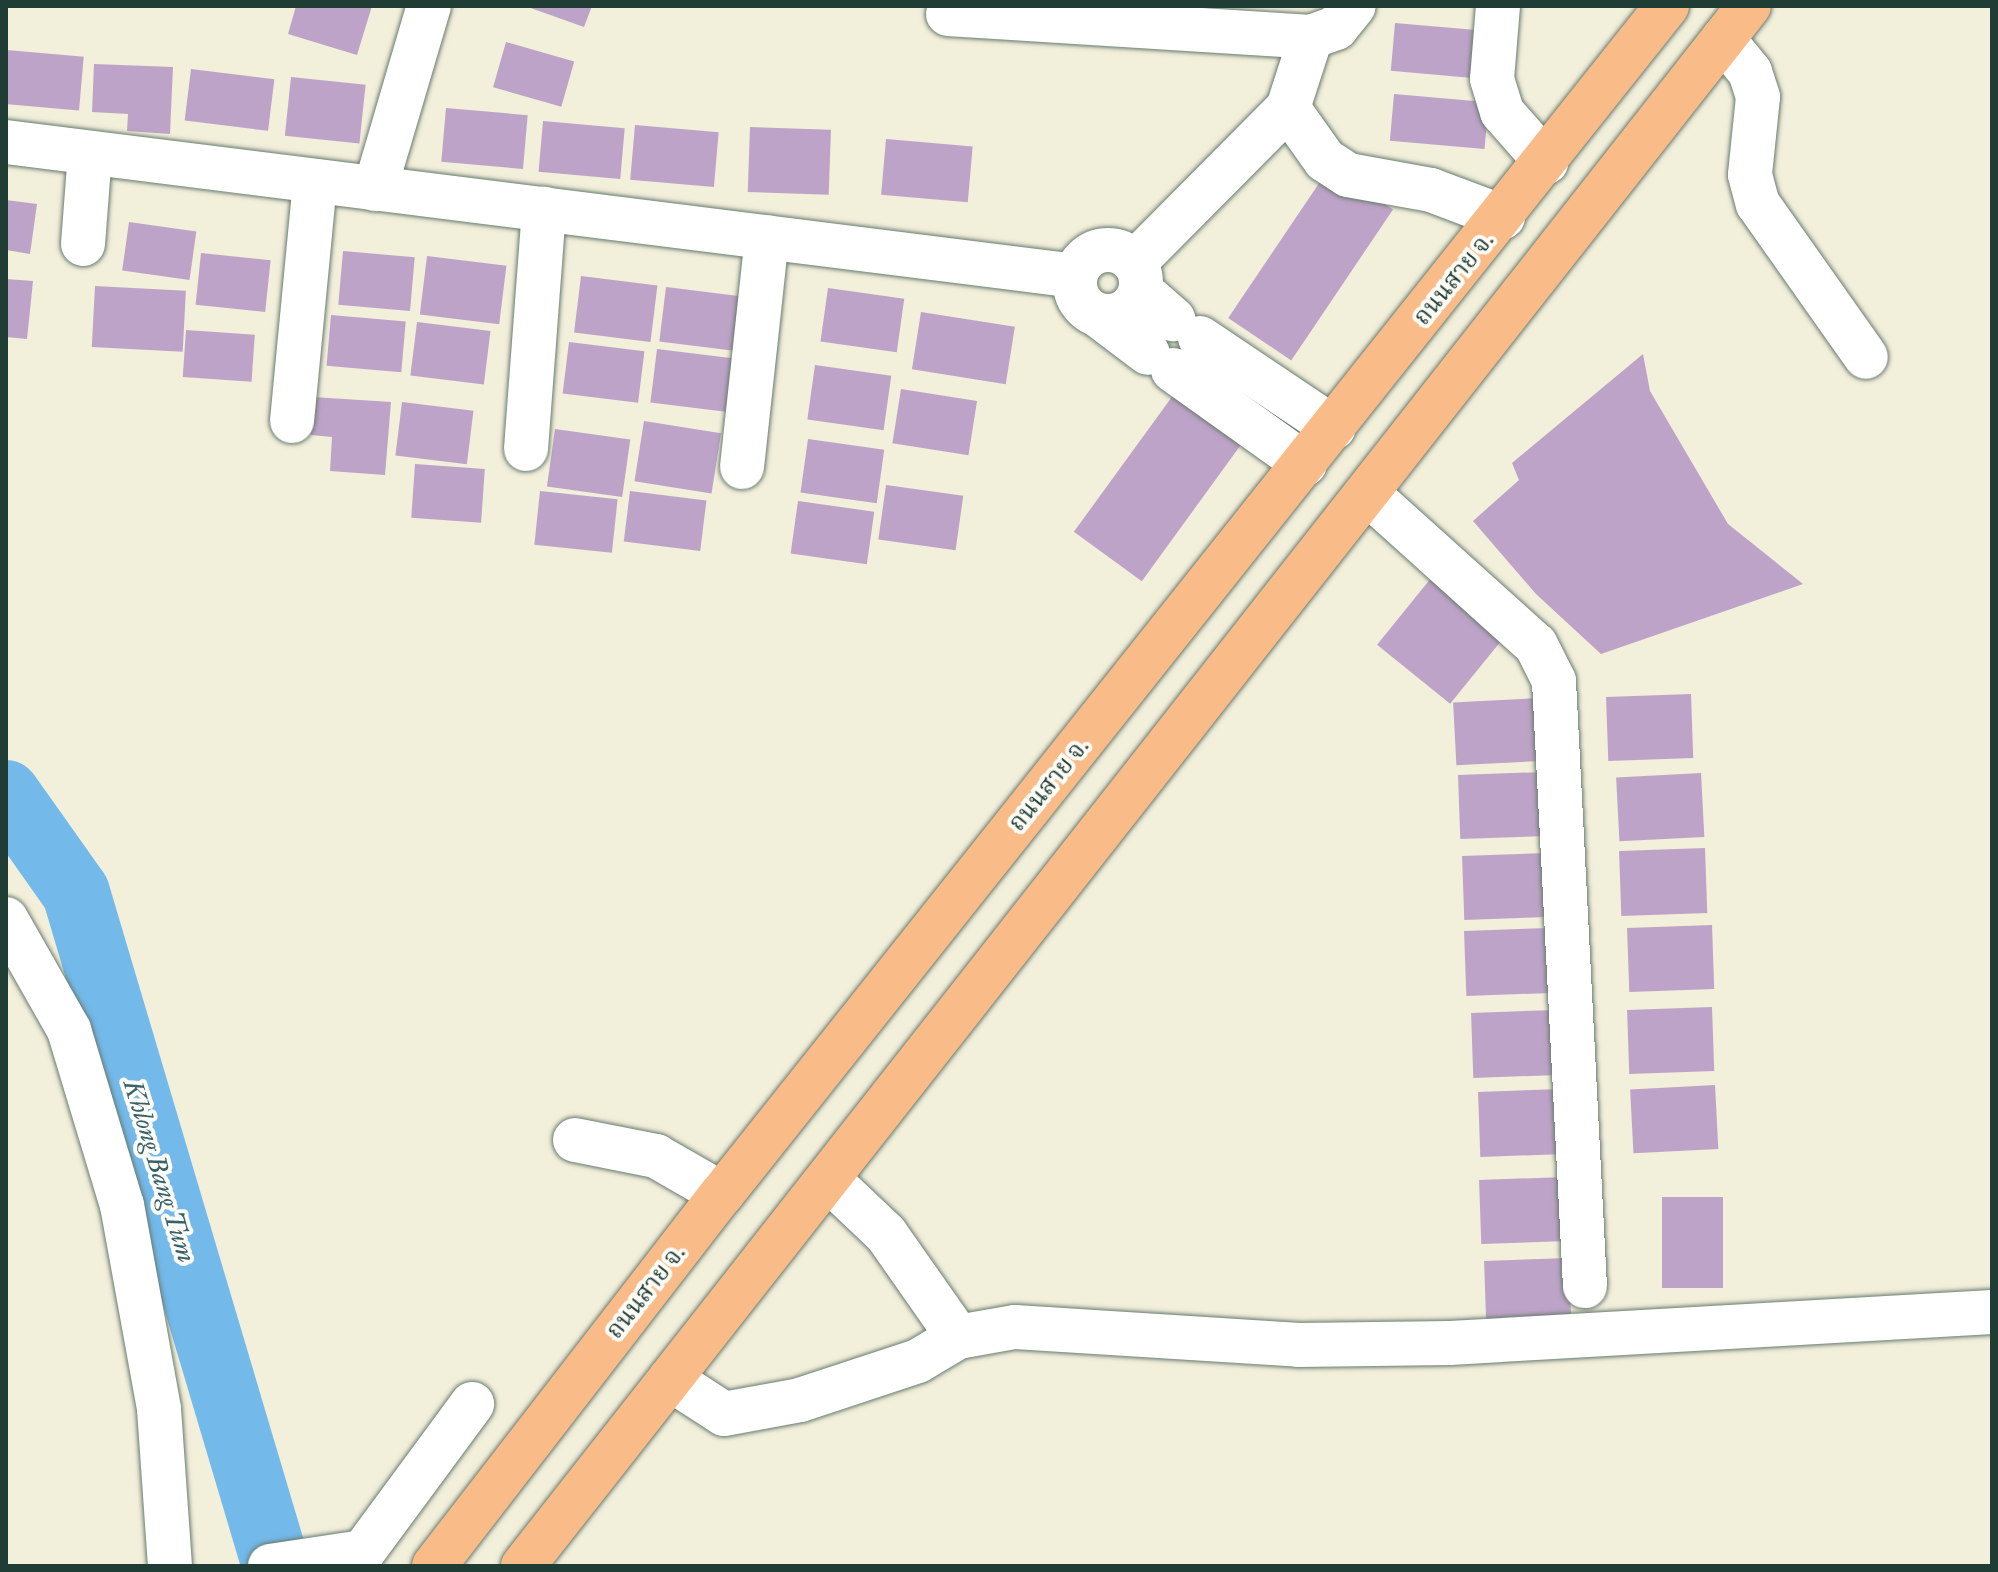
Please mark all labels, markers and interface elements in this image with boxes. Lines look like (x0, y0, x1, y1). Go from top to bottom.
street label: ถนนสาย จ. (1408, 227, 1500, 331)
street label: ถนนสาย จ. (1003, 733, 1095, 837)
water label: Khlong Bang Tum (116, 1076, 202, 1266)
street label: ถนนสาย จ. (600, 1239, 692, 1345)

